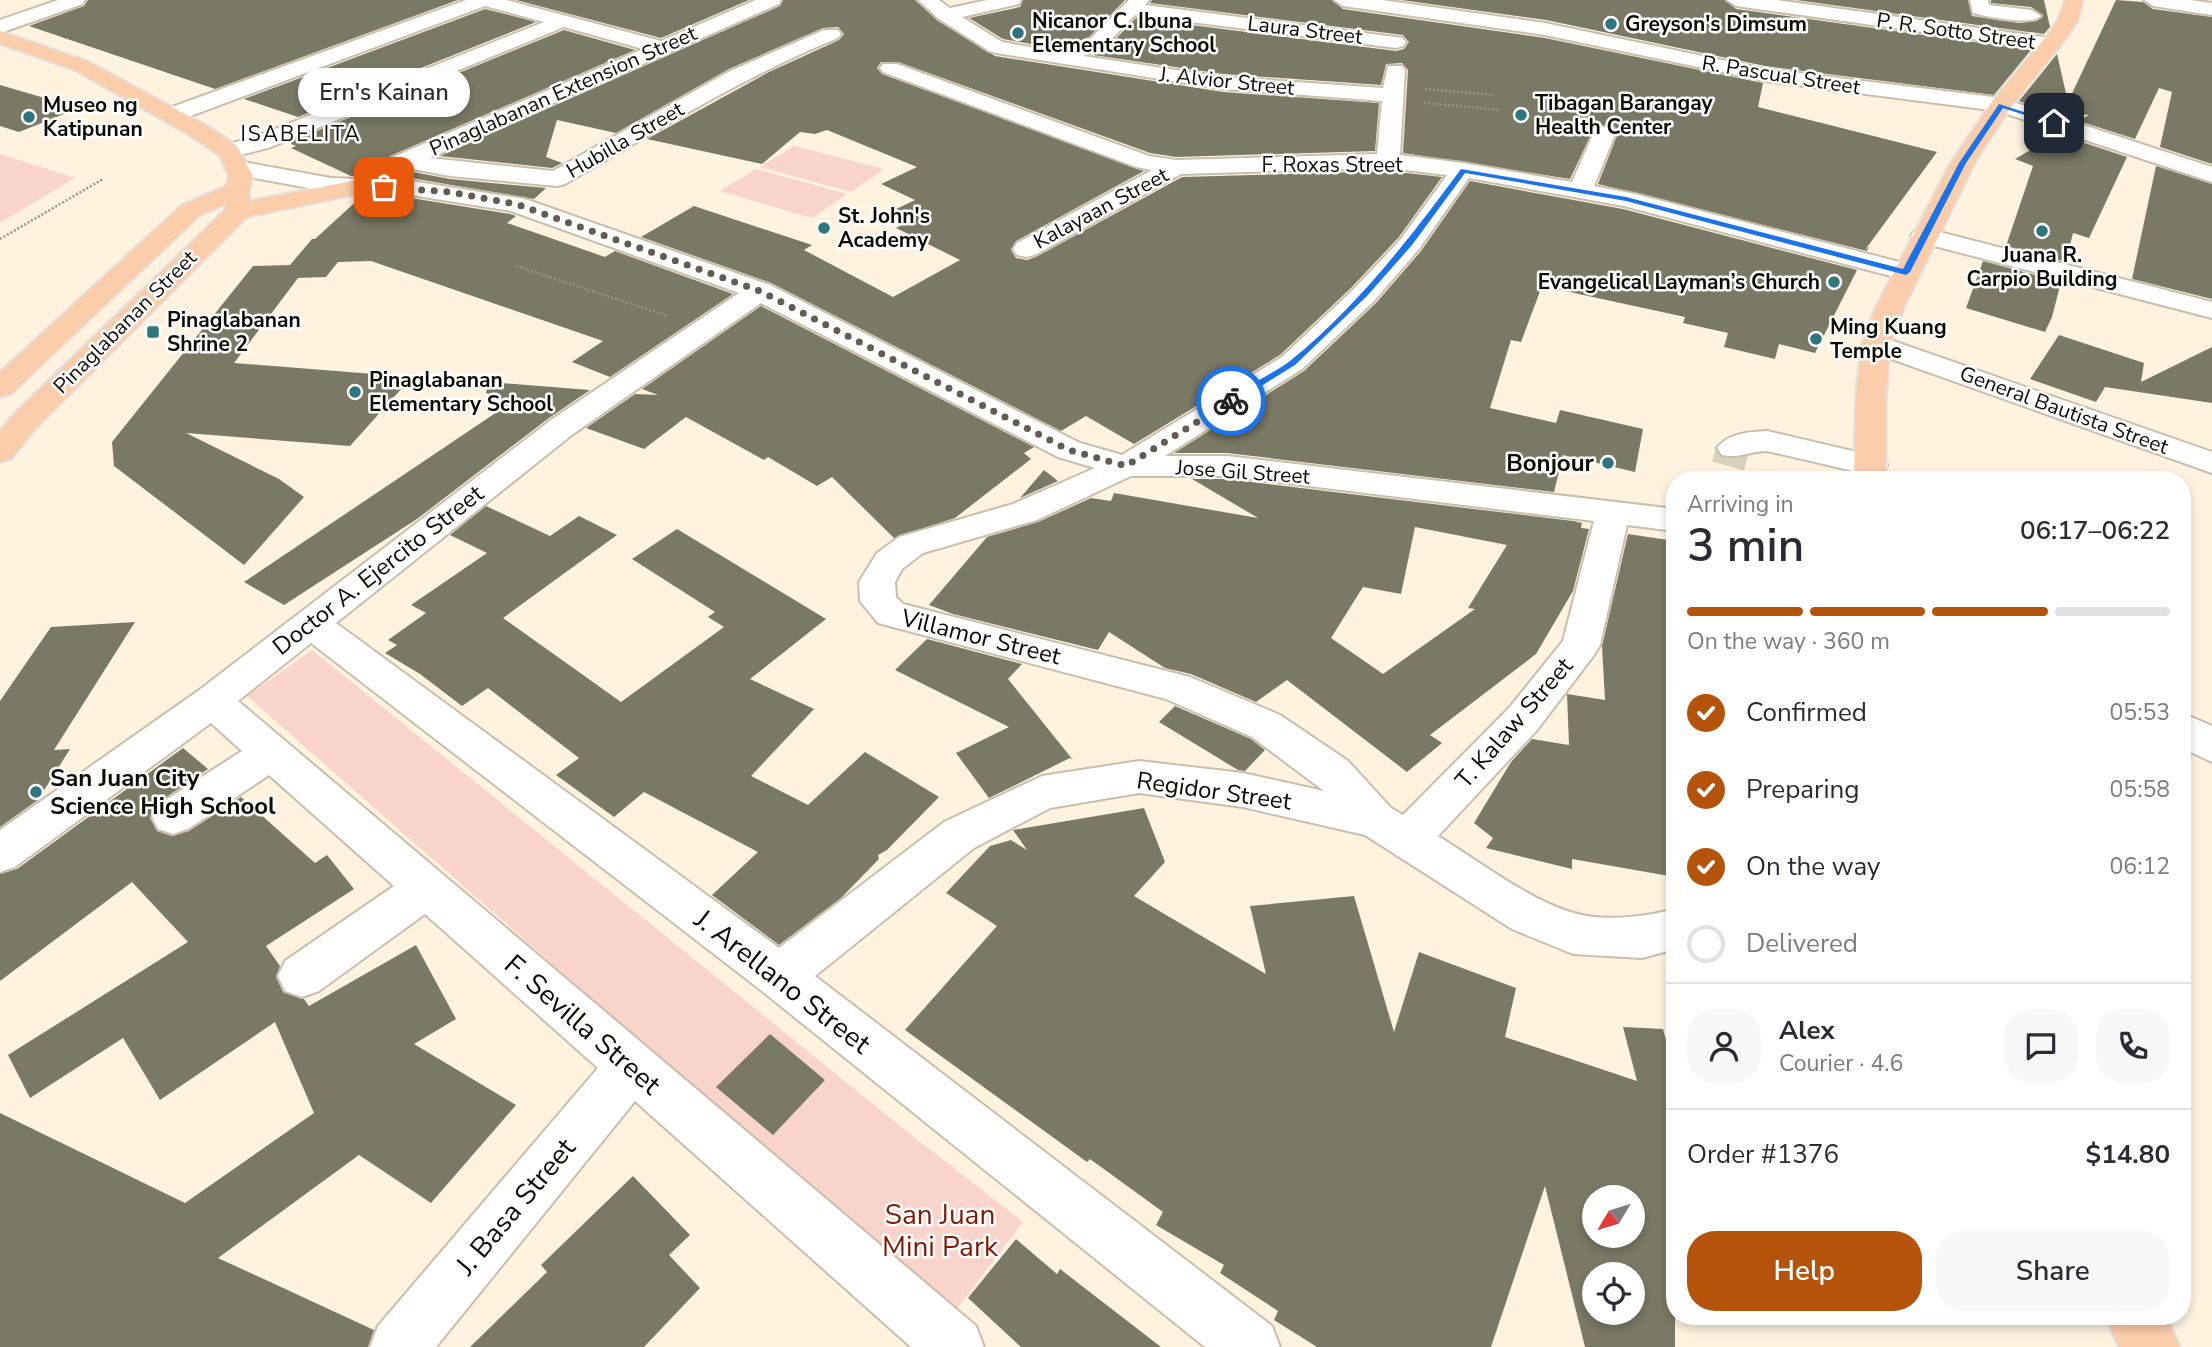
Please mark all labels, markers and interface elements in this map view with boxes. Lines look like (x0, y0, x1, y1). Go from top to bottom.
street label: P. R. Sotto Street (1875, 6, 2038, 56)
place label: Nicanor C. Ibuna Elementary School (1032, 7, 1216, 59)
street label: Laura Street (1246, 9, 1365, 51)
place label: Greyson's Dimsum (1625, 10, 1807, 38)
marker: Greyson's Dimsum (1603, 16, 1619, 32)
street label: Pinaglabanan Extension Street (425, 19, 702, 163)
marker: Nicanor C. Ibuna Elementary School (1010, 25, 1026, 41)
street label: R. Pascual Street (1700, 49, 1863, 101)
street label: J. Alvior Street (1157, 60, 1296, 102)
callout: Ern's Kainan (298, 68, 470, 117)
text: Ern's Kainan (319, 77, 449, 108)
place label: Tibagan Barangay Health Center (1535, 89, 1714, 141)
place label: Museo ng Katipunan (43, 91, 143, 143)
pin (2024, 93, 2084, 153)
street label: Hubilla Street (561, 95, 689, 185)
icon: home (2035, 104, 2073, 142)
marker: Tibagan Barangay Health Center (1513, 107, 1529, 123)
marker: Museo ng Katipunan (21, 109, 37, 125)
district label: ISABELITA (240, 120, 362, 148)
street label: F. Roxas Street (1261, 151, 1403, 179)
pin (354, 157, 414, 217)
street label: Kalayaan Street (1029, 160, 1174, 255)
icon: bag (365, 168, 403, 206)
place label: St. John's Academy (838, 202, 930, 254)
marker: St. John's Academy (816, 220, 832, 236)
marker: Juana R. Carpio Building (2034, 223, 2050, 239)
place label: Juana R. Carpio Building (1967, 241, 2117, 293)
street label: Pinaglabanan Street (47, 244, 203, 400)
place label: Evangelical Layman’s Church (1538, 268, 1820, 296)
marker: Evangelical Layman’s Church (1826, 274, 1842, 290)
place label: Pinaglabanan Shrine 2 (167, 306, 301, 358)
place label: Ming Kuang Temple (1830, 313, 1947, 365)
marker: Pinaglabanan Shrine 2 (145, 324, 161, 340)
marker: Ming Kuang Temple (1808, 331, 1824, 347)
street label: General Bautista Street (1956, 359, 2173, 461)
place label: Pinaglabanan Elementary School (369, 366, 553, 418)
courier (1196, 366, 1266, 436)
icon: bike (1212, 382, 1250, 420)
marker: Pinaglabanan Elementary School (347, 384, 363, 400)
place label: Bonjour (1506, 447, 1595, 479)
street label: Jose Gil Street (1174, 453, 1312, 491)
marker: Bonjour (1600, 455, 1616, 471)
street label: Doctor A. Ejercito Street (266, 477, 490, 662)
text: Arriving in (1687, 489, 1794, 520)
text: 06:17–06:22 (2020, 513, 2170, 548)
text: 3 min (1687, 514, 1804, 577)
street label: Villamor Street (897, 601, 1065, 672)
text: On the way · 360 m (1687, 626, 1890, 657)
street label: T. Kalaw Street (1448, 650, 1580, 795)
icon: check (1687, 694, 1725, 732)
text: Confirmed (1746, 695, 1867, 730)
text: 05:53 (2110, 697, 2170, 728)
place label: San Juan City Science High School (50, 762, 276, 822)
street label: Regidor Street (1135, 764, 1294, 818)
icon: check (1687, 771, 1725, 809)
text: Preparing (1746, 772, 1859, 807)
text: 05:58 (2110, 774, 2170, 805)
marker: San Juan City Science High School (28, 784, 44, 800)
icon: check (1687, 848, 1725, 886)
text: On the way (1746, 849, 1880, 884)
text: 06:12 (2110, 851, 2170, 882)
street label: J. Arellano Street (686, 900, 878, 1063)
text: Delivered (1746, 926, 1858, 961)
street label: F. Sevilla Street (496, 946, 669, 1104)
button: person (1687, 1009, 1761, 1083)
button: chat (2004, 1009, 2078, 1083)
button: phone (2096, 1009, 2170, 1083)
text: Alex (1779, 1013, 1835, 1048)
text: Courier · 4.6 (1779, 1048, 1903, 1079)
street label: J. Basa Street (447, 1130, 584, 1284)
text: Order #1376 (1687, 1137, 1839, 1172)
text: $14.80 (2086, 1137, 2170, 1172)
north arrow (1582, 1185, 1645, 1248)
map controls (1582, 1185, 1645, 1325)
park label: San Juan Mini Park (882, 1196, 999, 1266)
button: Help (1687, 1231, 1922, 1311)
button: Share (1936, 1231, 2170, 1311)
button: locate (1582, 1262, 1645, 1325)

